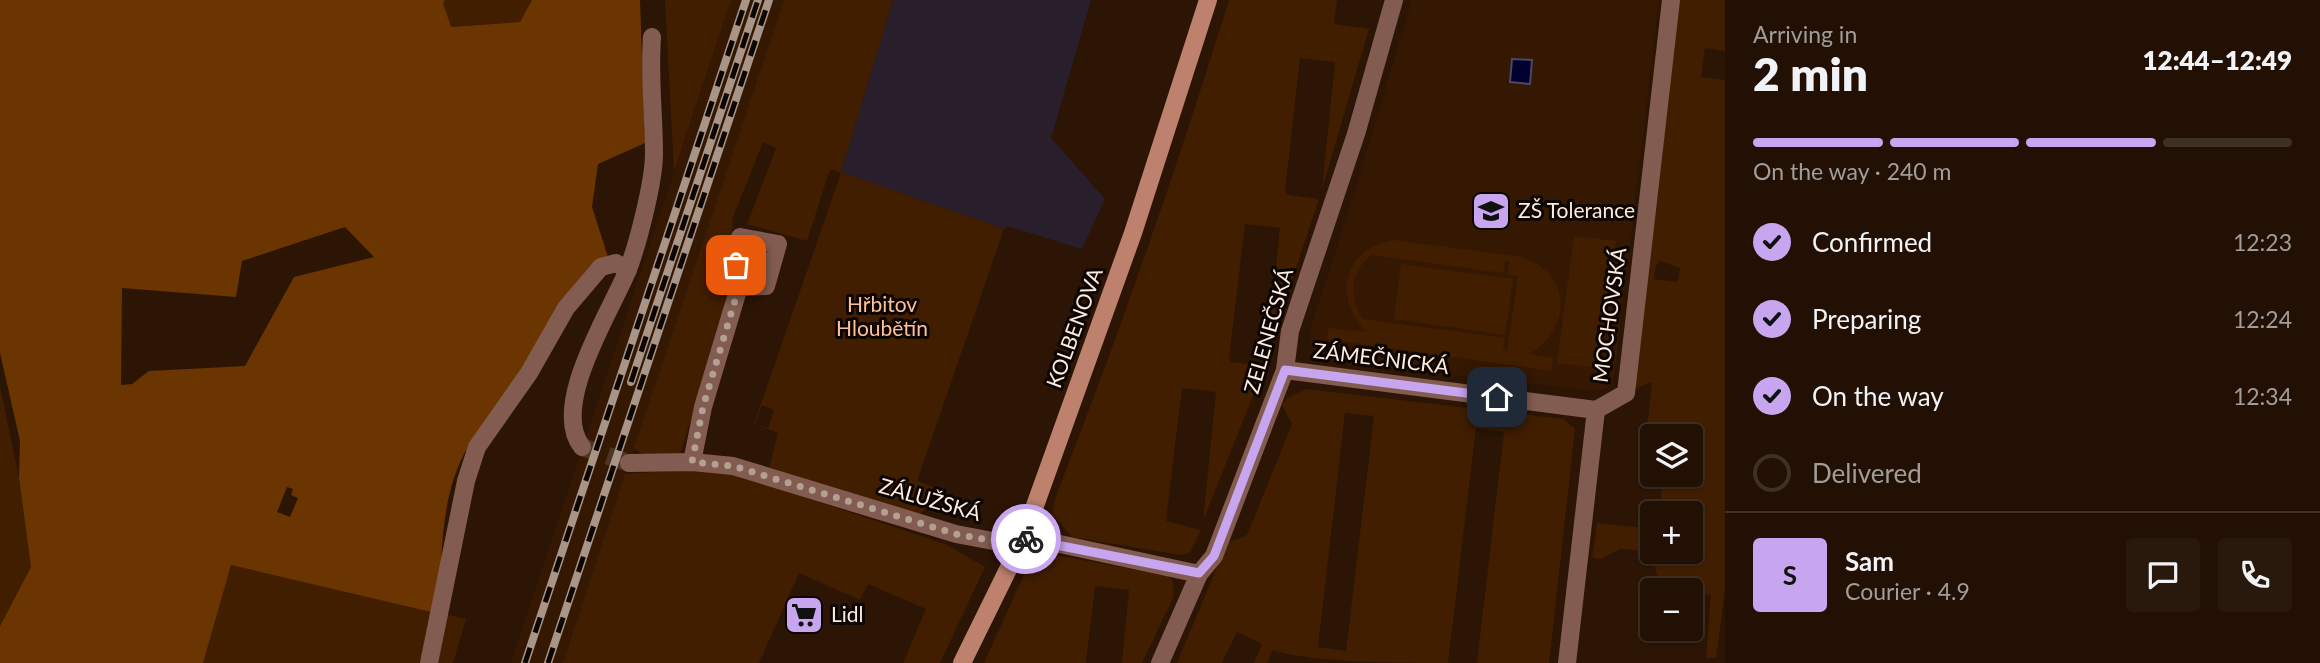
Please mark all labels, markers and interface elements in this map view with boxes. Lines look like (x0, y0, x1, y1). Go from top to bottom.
text: Arriving in (1753, 20, 1857, 48)
text: 12:44–12:49 (2142, 44, 2292, 76)
text: 2 min (1753, 46, 1868, 101)
text: On the way · 240 m (1753, 157, 1952, 185)
school or university icon: ZŠ Tolerance (1470, 190, 1512, 232)
place label: ZŠ Tolerance (1518, 197, 1635, 222)
icon: check (1753, 223, 1791, 261)
text: Confirmed (1812, 226, 1932, 258)
text: 12:23 (2233, 228, 2292, 256)
pin (706, 235, 766, 295)
street label: MOCHOVSKÁ (1587, 245, 1630, 384)
icon: bag (717, 246, 755, 284)
street label: KOLBENOVA (1040, 263, 1107, 391)
street label: ZELENEČSKÁ (1238, 264, 1298, 396)
park label: Hřbitov Hloubětín (836, 291, 928, 340)
icon: check (1753, 300, 1791, 338)
text: Preparing (1812, 303, 1921, 335)
text: 12:24 (2233, 305, 2292, 333)
street label: ZÁMEČNICKÁ (1312, 337, 1451, 378)
pin (1467, 367, 1527, 427)
icon: check (1753, 377, 1791, 415)
icon: home (1478, 378, 1516, 416)
text: On the way (1812, 380, 1944, 412)
text: 12:34 (2233, 382, 2292, 410)
map controls (1640, 424, 1703, 641)
button: layers (1640, 424, 1703, 487)
text: Delivered (1812, 457, 1922, 489)
street label: ZÁLUŽSKÁ (877, 472, 985, 525)
button: + (1640, 501, 1703, 564)
courier (991, 504, 1061, 574)
icon: bike (1007, 520, 1045, 558)
button: chat (2126, 538, 2200, 612)
button: phone (2218, 538, 2292, 612)
text: Sam (1845, 545, 1894, 577)
text: S (1783, 559, 1797, 591)
text: Courier · 4.9 (1845, 577, 1970, 605)
button: − (1640, 578, 1703, 641)
supermarket icon: Lidl (783, 594, 825, 636)
place label: Lidl (831, 601, 864, 626)

